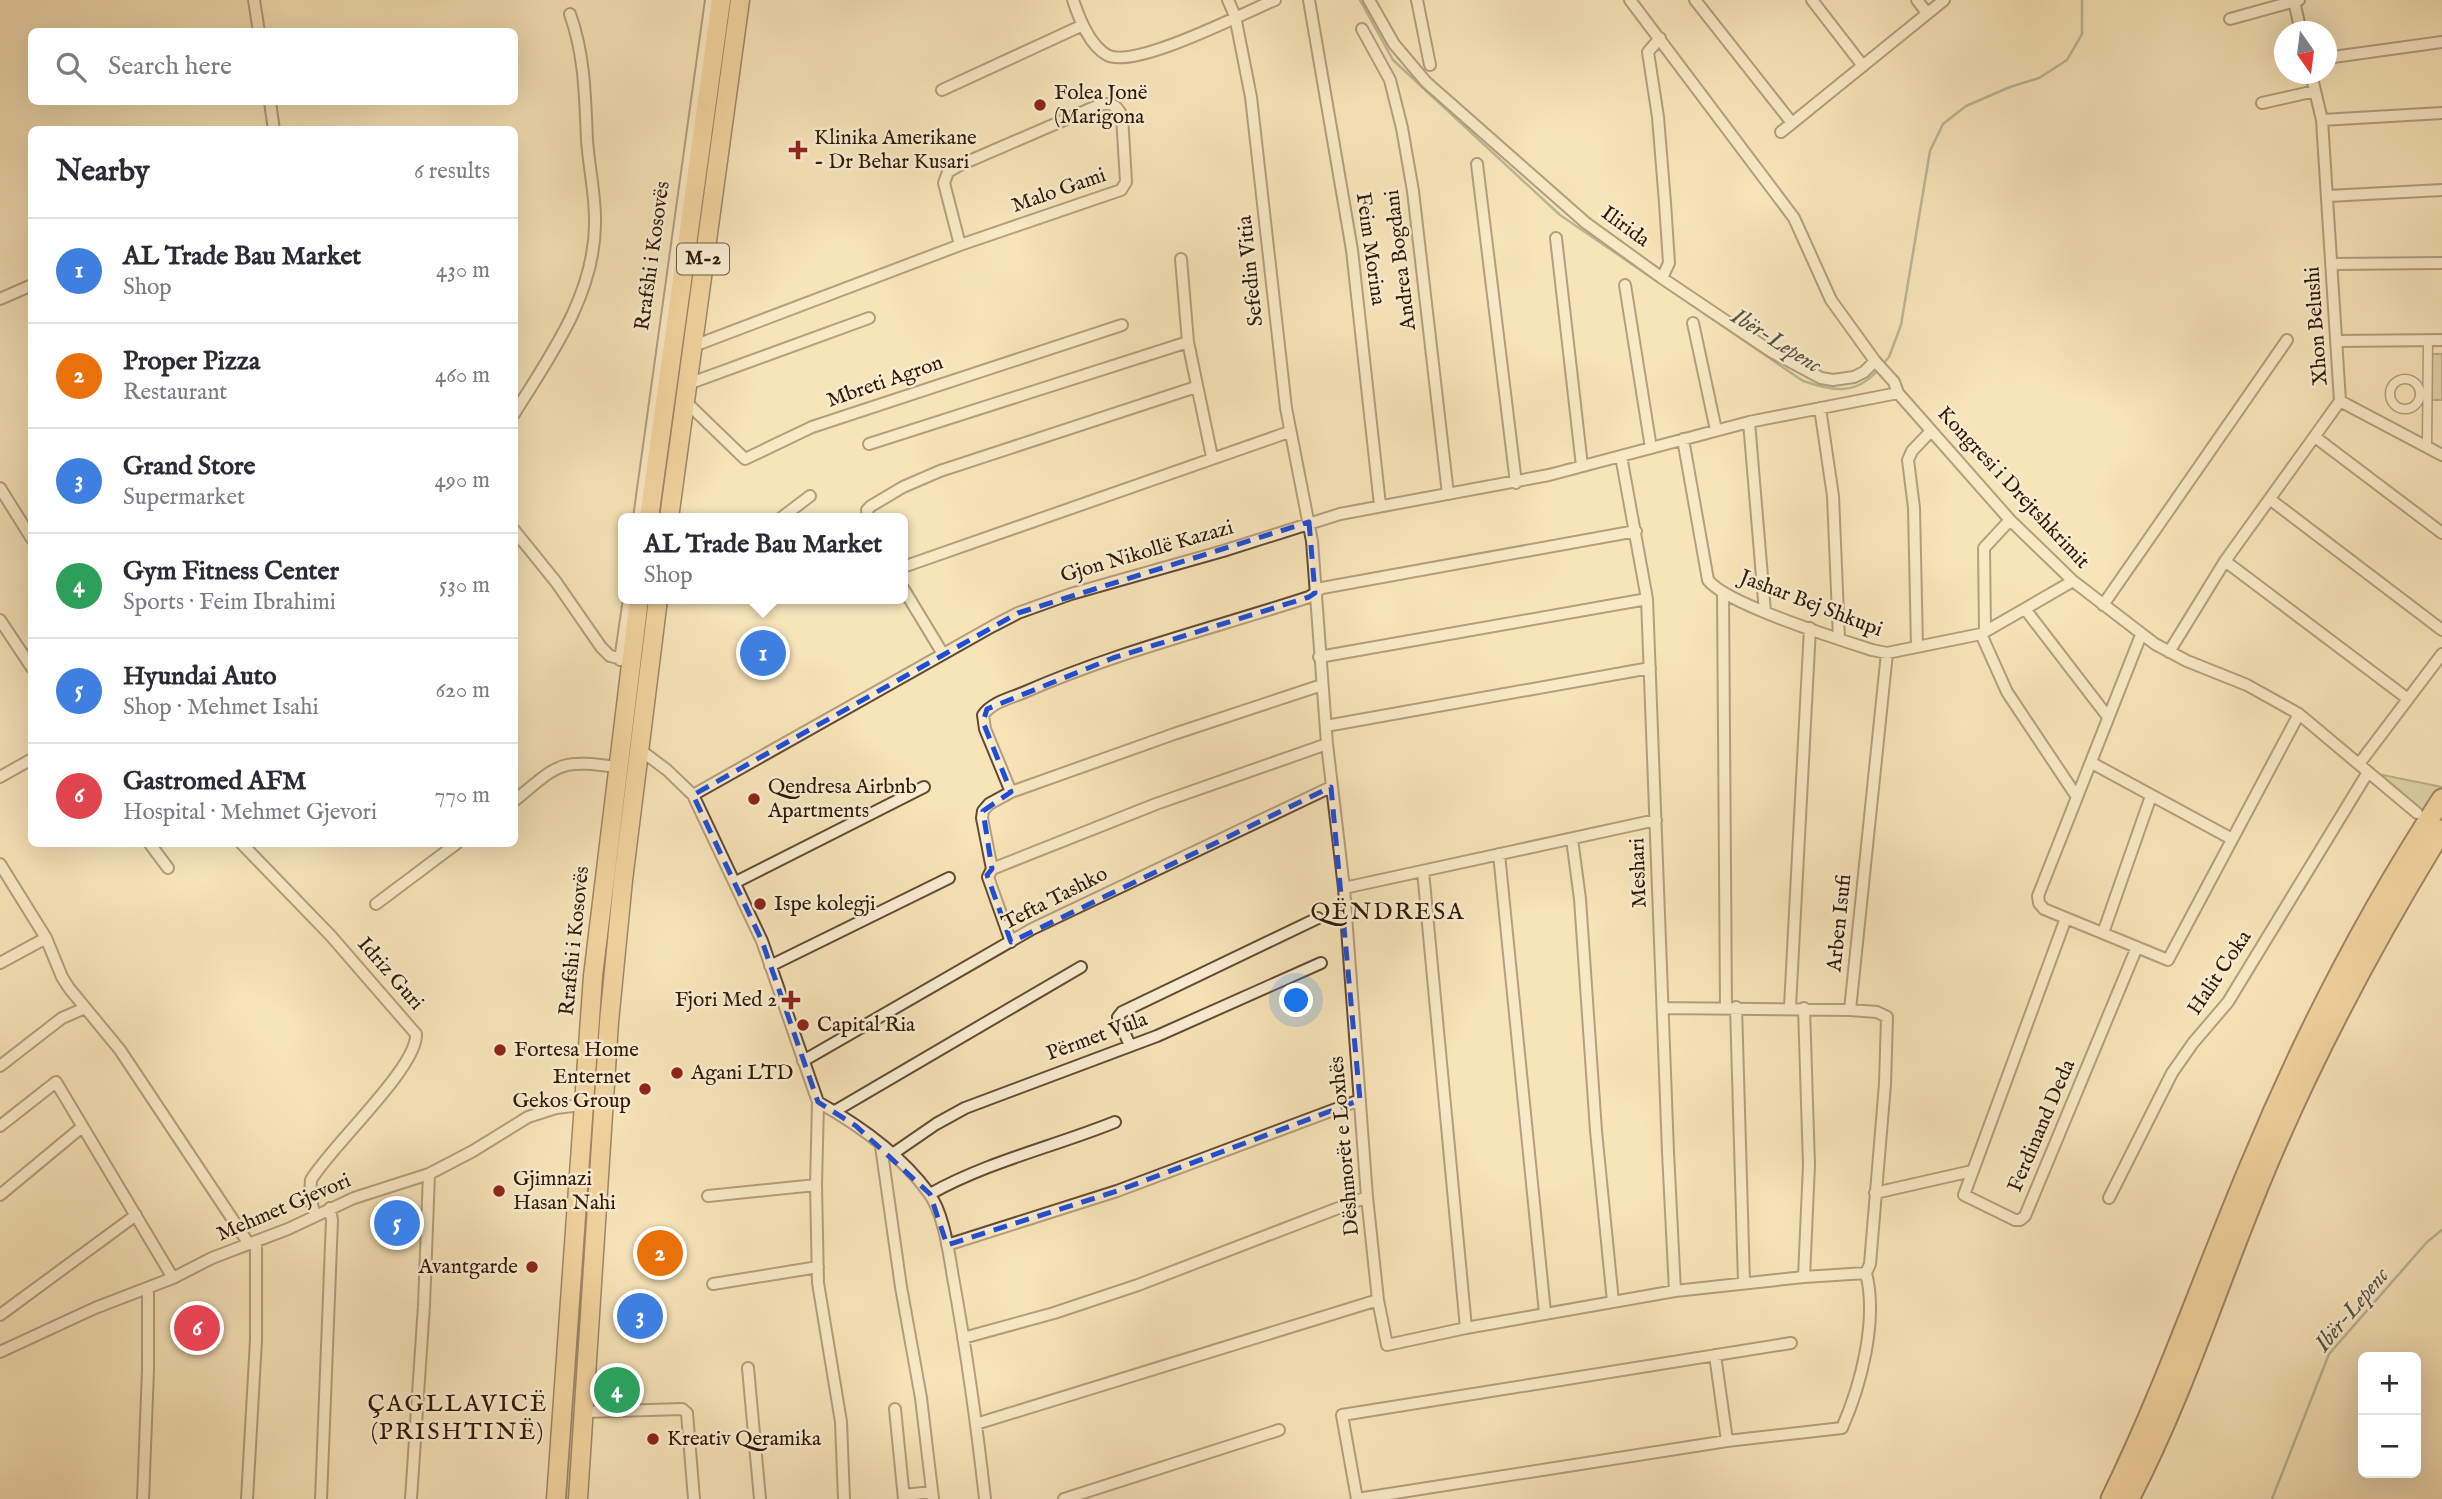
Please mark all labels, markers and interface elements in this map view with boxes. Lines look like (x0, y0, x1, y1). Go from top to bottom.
north arrow (2274, 21, 2337, 84)
search box (28, 28, 518, 105)
icon: search (52, 48, 90, 86)
text: Search here (108, 50, 232, 83)
place label: Folea Jonë (Marigona (1054, 80, 1148, 131)
marker: Folea Jonë (Marigona (1032, 97, 1048, 113)
place label: Klinika Amerikane - Dr Behar Kusari (814, 125, 977, 176)
marker: Klinika Amerikane - Dr Behar Kusari (788, 140, 808, 160)
text: Nearby (56, 153, 149, 191)
text: 6 results (414, 157, 490, 186)
street label: Malo Gami (1008, 162, 1110, 220)
street label: Rrafshi i Kosovës (629, 180, 677, 332)
street label: Andrea Bogdani (1379, 188, 1423, 333)
street label: Feim Morina (1349, 191, 1391, 308)
street label: Ilirida (1595, 200, 1655, 254)
street label: Sefedin Vitia (1232, 213, 1270, 328)
text: AL Trade Bau Market (123, 240, 361, 273)
road number: M-2 (677, 244, 729, 274)
text: 1 (75, 256, 83, 285)
text: 430 m (436, 256, 490, 285)
street label: Xhon Belushi (2299, 266, 2335, 386)
text: Shop (123, 273, 172, 302)
water label: Ibër-Lepenc (1725, 301, 1827, 381)
text: Proper Pizza (123, 345, 260, 378)
street label: Mbreti Agron (823, 349, 947, 415)
text: 2 (74, 361, 84, 390)
text: 460 m (435, 361, 490, 390)
text: Restaurant (123, 378, 227, 407)
street label: Kongresi i Drejtshkrimit (1931, 401, 2095, 575)
text: Grand Store (123, 450, 255, 483)
text: 3 (75, 466, 83, 495)
text: 490 m (435, 466, 490, 495)
text: Supermarket (123, 483, 245, 512)
popup (618, 513, 908, 604)
street label: Gjon Nikollë Kazazi (1057, 514, 1237, 590)
text: AL Trade Bau Market (644, 528, 882, 561)
text: Gym Fitness Center (123, 555, 339, 588)
text: Shop (644, 561, 693, 590)
street label: Jashar Bej Shkupi (1734, 564, 1886, 644)
text: 4 (73, 571, 85, 600)
text: 530 m (439, 571, 490, 600)
text: Sports · Feim Ibrahimi (123, 588, 336, 617)
pin: 1 (740, 627, 786, 679)
text: Hyundai Auto (123, 660, 277, 693)
text: 5 (75, 676, 83, 705)
text: 620 m (435, 676, 490, 705)
text: Shop · Mehmet Isahi (123, 693, 319, 722)
text: Gastromed AFM (123, 765, 307, 798)
place label: Qendresa Airbnb Apartments (767, 774, 917, 825)
text: 6 (74, 781, 84, 810)
text: 770 m (434, 781, 490, 810)
marker: Qendresa Airbnb Apartments (746, 791, 762, 807)
text: Hospital · Mehmet Gjevori (123, 798, 377, 827)
street label: Meshari (1624, 837, 1654, 909)
street label: Tefta Tashko (997, 861, 1113, 937)
street label: Rrafshi i Kosovës (554, 865, 596, 1017)
street label: Arben Isufi (1821, 873, 1859, 974)
place label: Ispe kolegji (774, 891, 876, 918)
marker: Ispe kolegji (752, 896, 768, 912)
district label: QËNDRESA (1311, 897, 1465, 928)
street label: Halit Coka (2182, 925, 2259, 1021)
street label: Idriz Guri (351, 932, 429, 1016)
your location (1279, 983, 1313, 1017)
place label: Fjori Med 2 (675, 987, 777, 1014)
marker: Fjori Med 2 (783, 992, 799, 1008)
street label: Përmet Vula (1043, 1006, 1152, 1068)
place label: Capital Ria (817, 1012, 916, 1039)
marker: Capital Ria (795, 1017, 811, 1033)
place label: Fortesa Home (514, 1037, 639, 1064)
marker: Fortesa Home (492, 1042, 508, 1058)
street label: Dëshmorët e Loxhës (1324, 1055, 1366, 1237)
street label: Ferdinand Deda (2002, 1055, 2082, 1196)
place label: Agani LTD (690, 1060, 793, 1087)
place label: Enternet Gekos Group (512, 1064, 631, 1115)
marker: Agani LTD (669, 1065, 685, 1081)
marker: Enternet Gekos Group (637, 1081, 653, 1097)
place label: Gjimnazi Hasan Nahi (513, 1166, 616, 1217)
street label: Mehmet Gjevori (213, 1168, 355, 1248)
marker: Gjimnazi Hasan Nahi (491, 1183, 507, 1199)
pin: 5 (374, 1197, 420, 1249)
pin: 2 (637, 1227, 683, 1279)
place label: Avantgarde (418, 1254, 518, 1281)
marker: Avantgarde (524, 1259, 540, 1275)
water label: Ibër-Lepenc (2308, 1261, 2396, 1359)
pin: 3 (617, 1290, 663, 1342)
pin: 6 (174, 1302, 220, 1354)
map controls (2358, 1352, 2421, 1478)
button: + (2358, 1352, 2421, 1415)
pin: 4 (594, 1364, 640, 1416)
district label: ÇAGLLAVICË (PRISHTINË) (368, 1389, 548, 1448)
button: − (2358, 1415, 2421, 1478)
place label: Kreativ Qeramika (667, 1426, 822, 1453)
marker: Kreativ Qeramika (645, 1431, 661, 1447)

